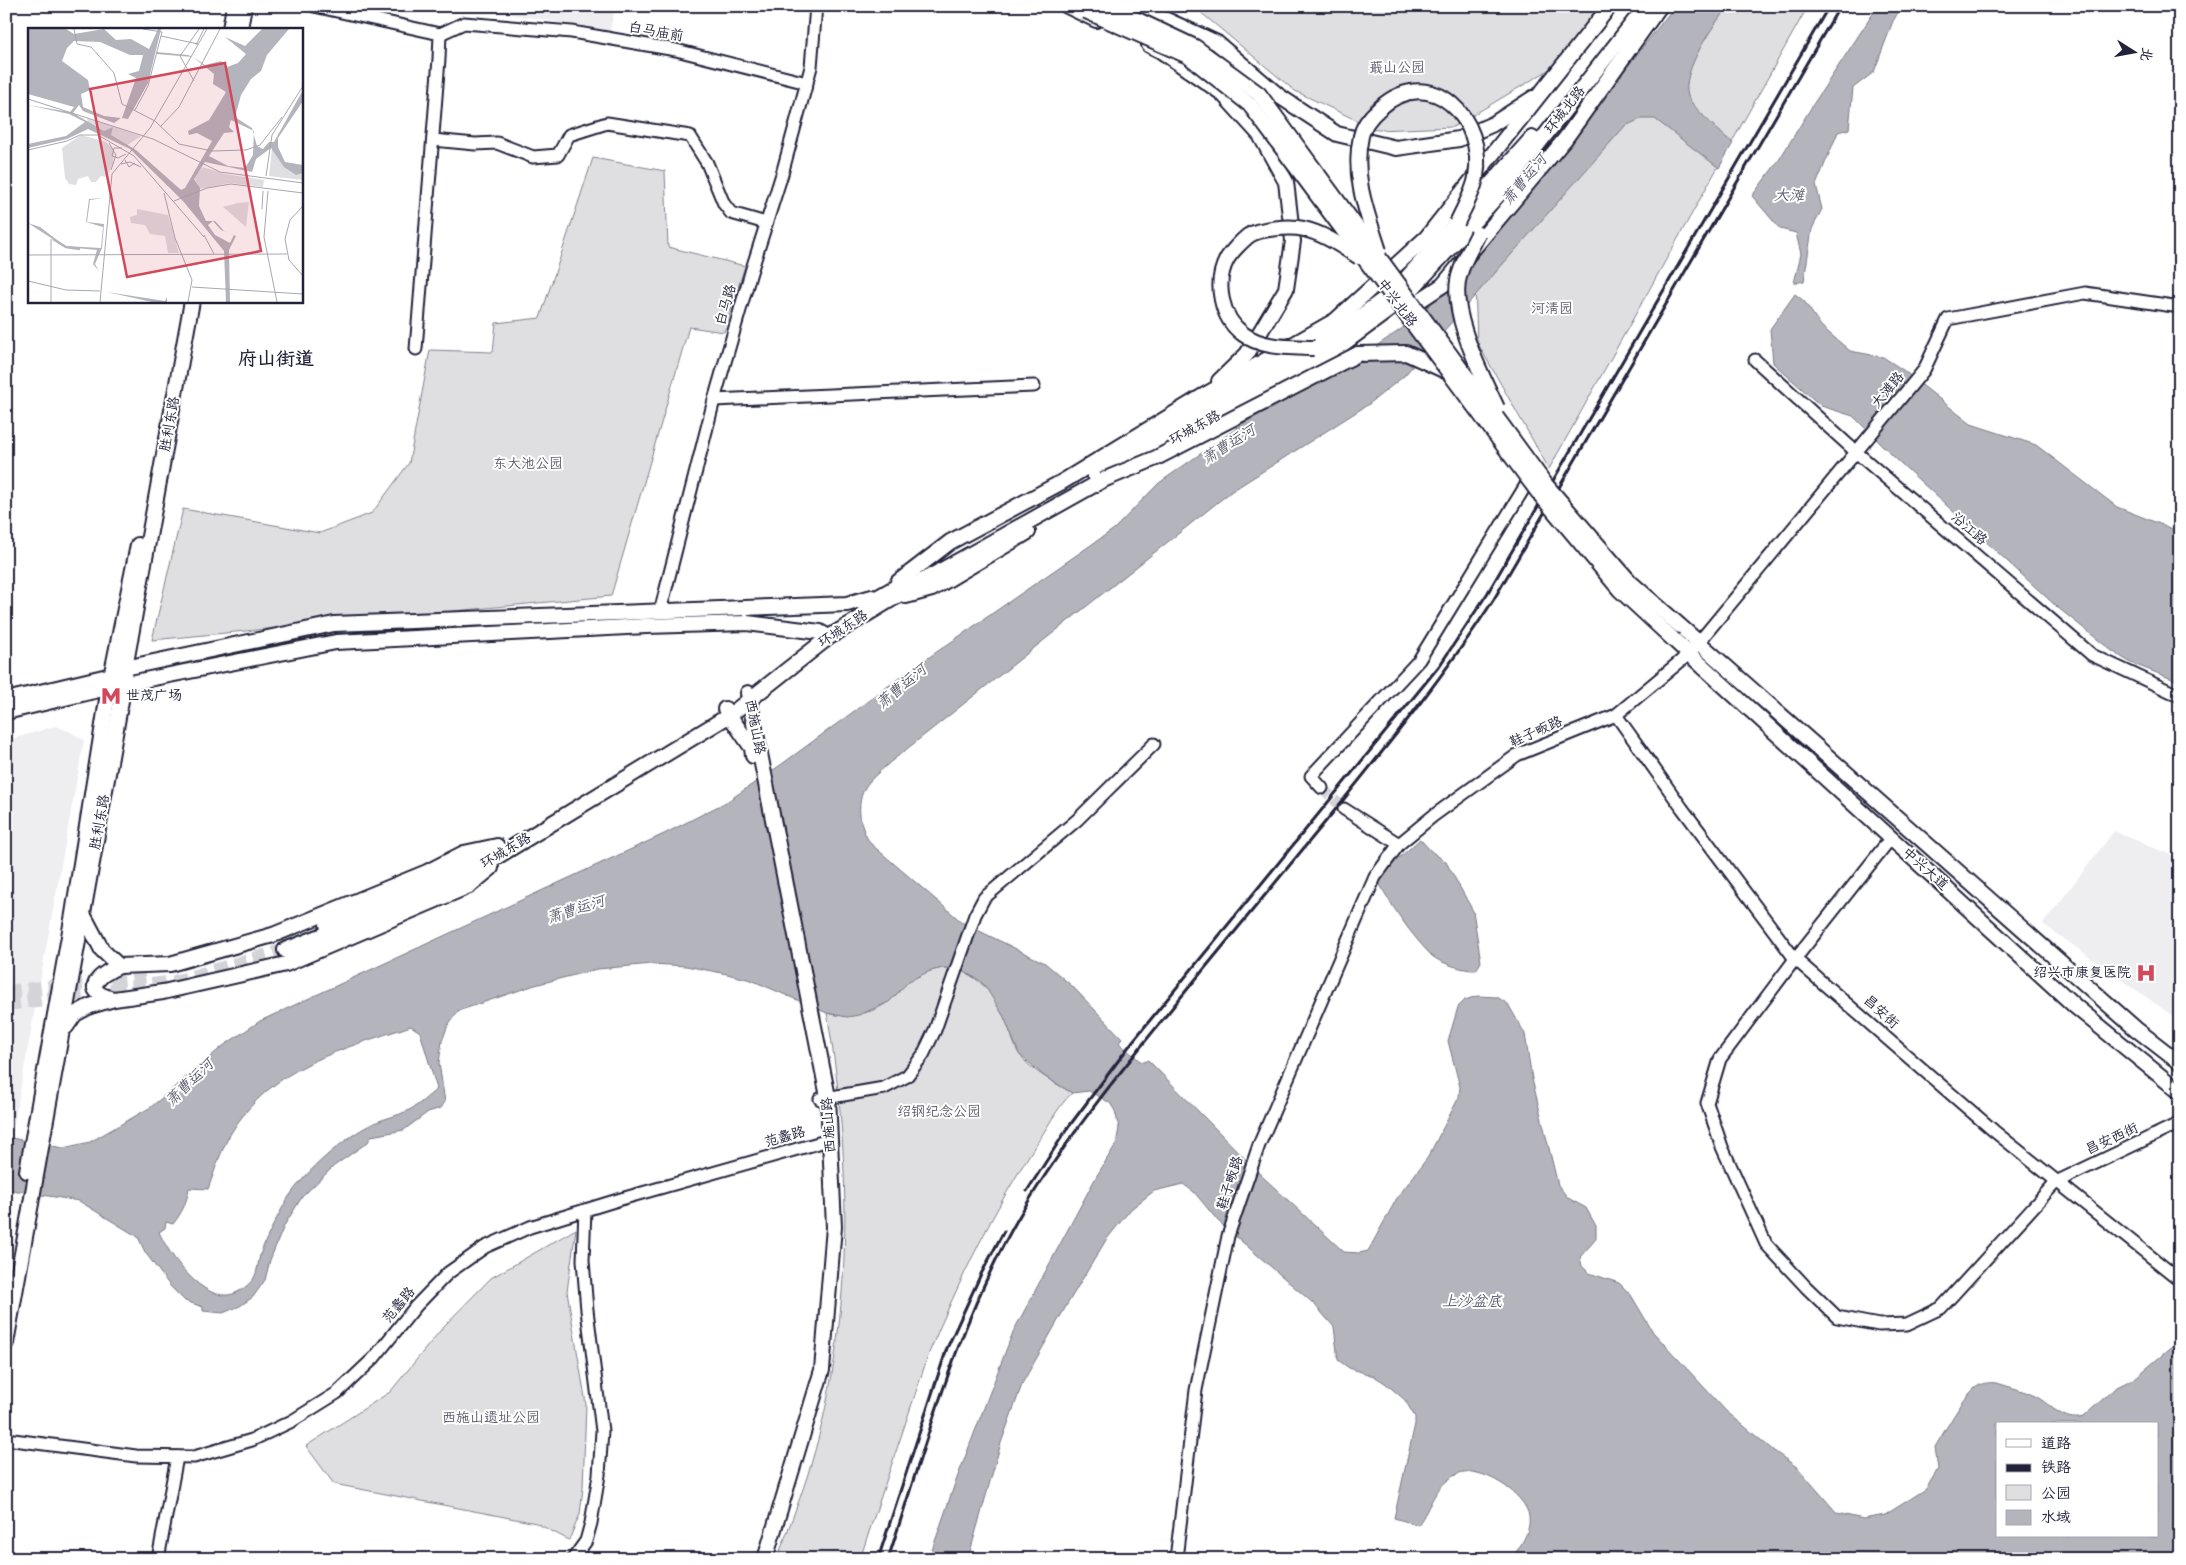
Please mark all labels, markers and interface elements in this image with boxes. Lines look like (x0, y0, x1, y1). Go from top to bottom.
street label: 白马庙前 (627, 16, 685, 48)
inset map (28, 28, 302, 302)
north arrow (2108, 28, 2158, 78)
text: 北 (2134, 45, 2158, 63)
park label: 蕺山公园 (1369, 57, 1425, 79)
street label: 环城北路 (1539, 81, 1591, 139)
water label: 萧曹运河 (1497, 147, 1555, 211)
water label: 大滩 (1774, 184, 1806, 208)
street label: 中兴北路 (1371, 274, 1423, 332)
street label: 白马路 (710, 282, 742, 328)
park label: 河清园 (1531, 298, 1573, 320)
district label: 府山街道 (238, 345, 314, 375)
street label: 大滩路 (1866, 367, 1910, 413)
street label: 胜利东路 (154, 395, 186, 453)
street label: 环城东路 (1165, 405, 1225, 451)
water label: 萧曹运河 (1197, 417, 1263, 471)
park label: 东大池公园 (493, 453, 563, 475)
street label: 沿江路 (1946, 507, 1992, 551)
street label: 环城东路 (814, 605, 872, 653)
water label: 萧曹运河 (871, 657, 935, 715)
metro station icon: 世茂广场 (100, 685, 122, 707)
place label: 世茂广场 (126, 685, 182, 707)
street label: 西施山路 (739, 697, 771, 757)
street label: 鞋子畈路 (1506, 711, 1566, 753)
street label: 胜利东路 (84, 793, 116, 851)
street label: 环城东路 (476, 827, 536, 875)
street label: 中兴大道 (1897, 842, 1953, 896)
water label: 萧曹运河 (544, 888, 611, 931)
place label: 绍兴市康复医院 (2033, 962, 2131, 984)
hospital icon: 绍兴市康复医院 (2135, 962, 2157, 984)
street label: 昌安街 (1858, 990, 1904, 1034)
water label: 萧曹运河 (160, 1051, 222, 1112)
street label: 西施山路 (816, 1096, 842, 1154)
park label: 绍钢纪念公园 (897, 1101, 981, 1123)
street label: 昌安西街 (2082, 1117, 2142, 1161)
street label: 范蠡路 (762, 1121, 808, 1153)
street label: 鞋子畈路 (1211, 1153, 1249, 1213)
street label: 范蠡路 (377, 1282, 421, 1328)
water label: 上沙盆底 (1442, 1290, 1503, 1314)
park label: 西施山遗址公园 (442, 1407, 540, 1429)
legend (1996, 1422, 2158, 1538)
text: 道路 (2041, 1432, 2071, 1456)
text: 铁路 (2041, 1456, 2071, 1480)
text: 公园 (2041, 1482, 2071, 1506)
text: 水域 (2041, 1506, 2071, 1530)

